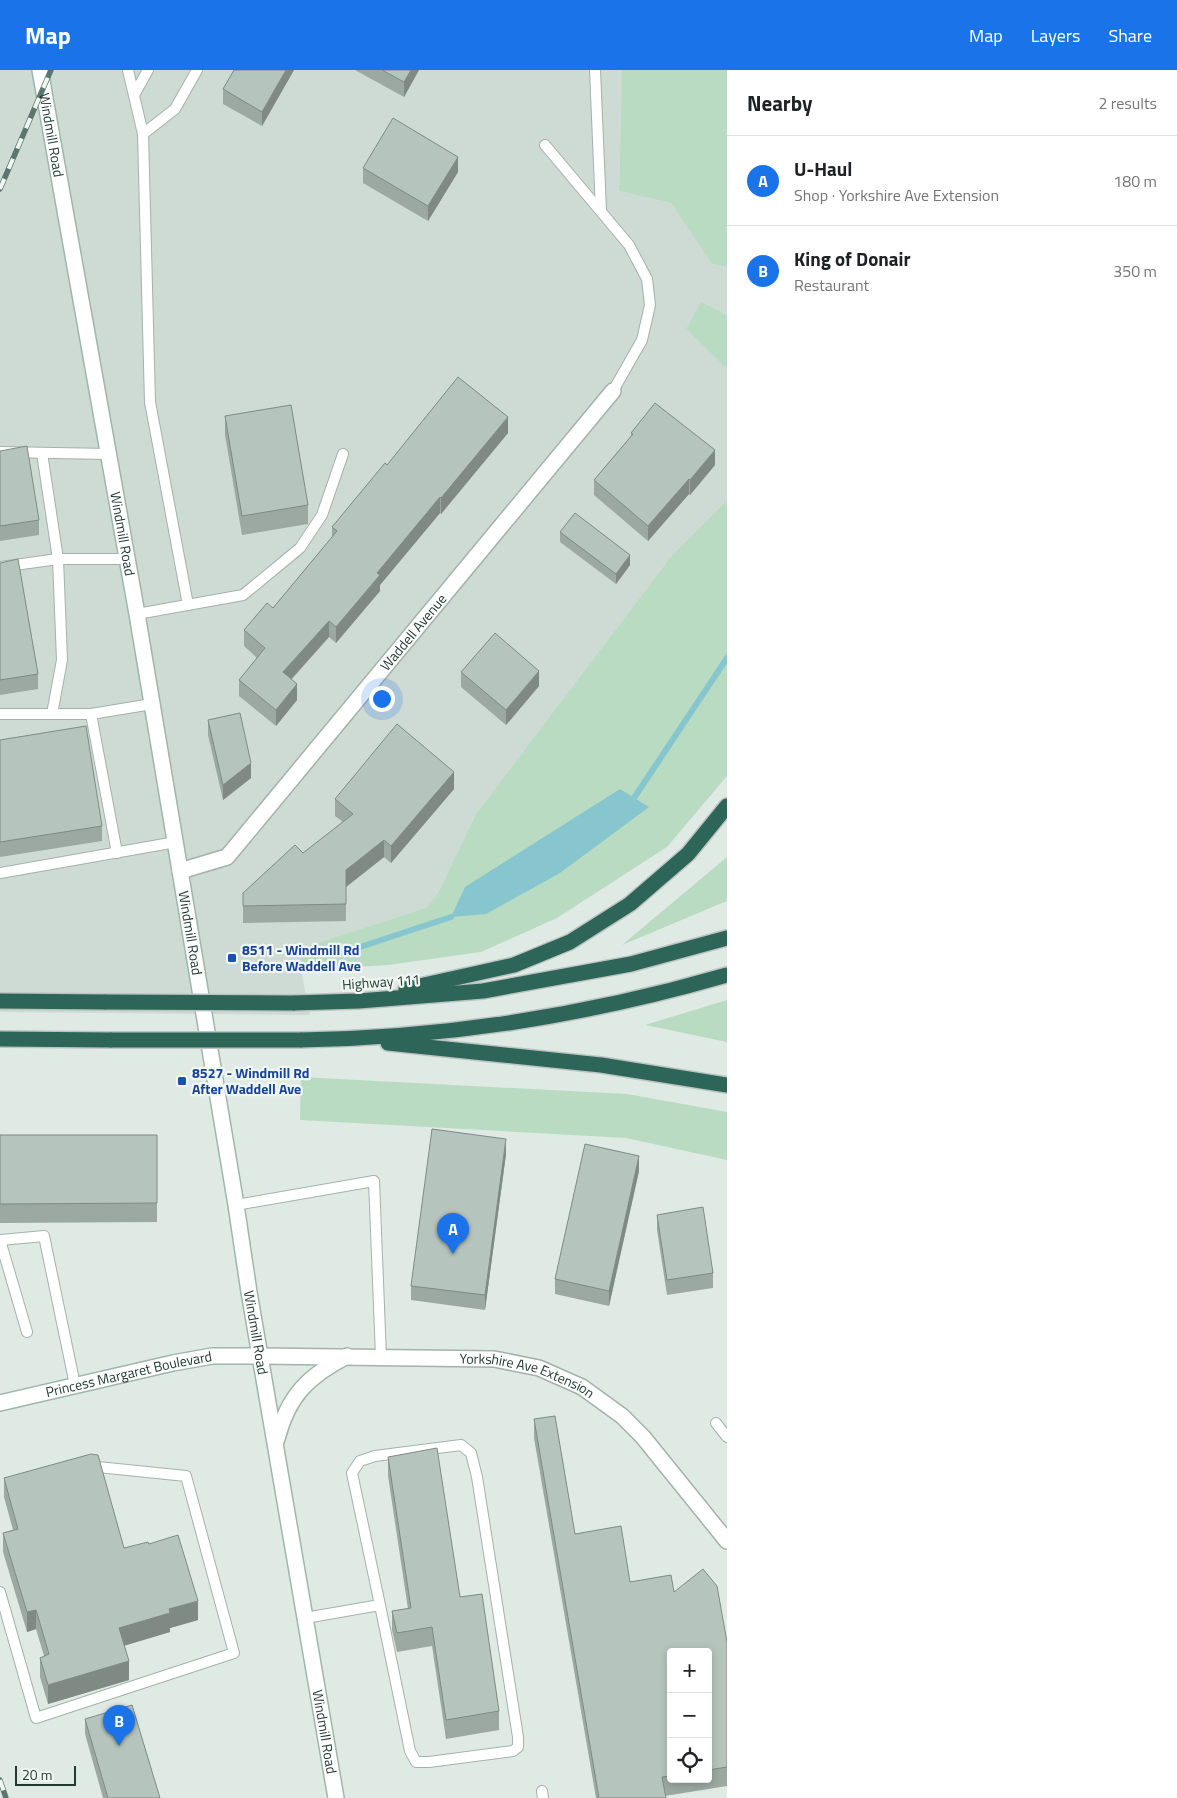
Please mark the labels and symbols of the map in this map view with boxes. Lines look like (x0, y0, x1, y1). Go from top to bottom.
street label: Windmill Road (34, 91, 70, 179)
street label: Windmill Road (105, 490, 141, 577)
street label: Waddell Avenue (375, 589, 451, 675)
your location (369, 686, 395, 712)
street label: Windmill Road (174, 889, 208, 977)
place label: 8511 - Windmill Rd Before Waddell Ave (242, 939, 361, 976)
marker: 8511 - Windmill Rd Before Waddell Ave (226, 952, 238, 964)
street label: Highway 111 (341, 968, 421, 995)
place label: 8527 - Windmill Rd After Waddell Ave (192, 1062, 310, 1099)
marker: 8527 - Windmill Rd After Waddell Ave (176, 1075, 188, 1087)
pin: A (437, 1213, 469, 1254)
street label: Windmill Road (239, 1289, 274, 1376)
street label: Princess Margaret Boulevard (43, 1345, 214, 1402)
street label: Yorkshire Ave Extension (460, 1348, 599, 1403)
street label: Windmill Road (308, 1688, 343, 1775)
pin: B (103, 1705, 135, 1746)
scale bar (15, 1763, 76, 1786)

